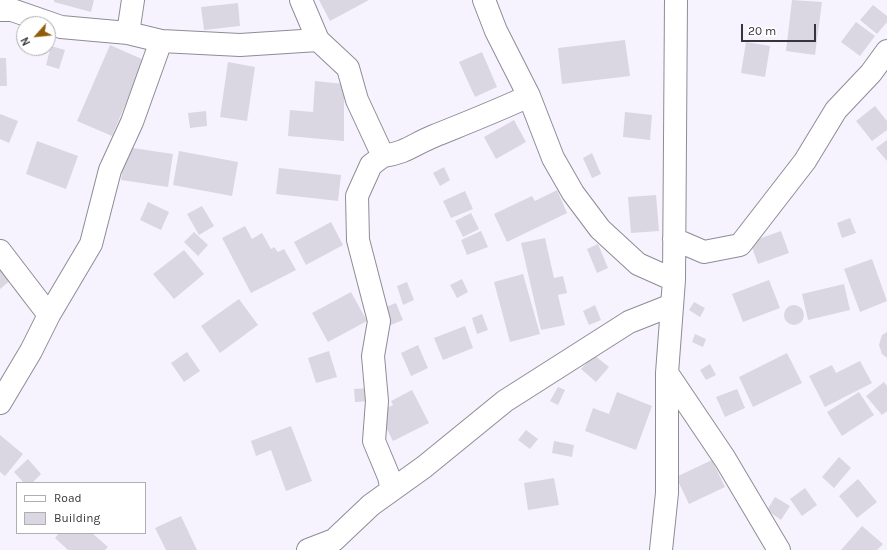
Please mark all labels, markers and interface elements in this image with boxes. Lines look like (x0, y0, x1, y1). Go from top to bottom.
north arrow (16, 16, 56, 56)
scale bar (743, 16, 818, 42)
text: 20 m (748, 24, 776, 38)
text: N (18, 35, 33, 48)
legend (16, 482, 146, 534)
text: Road (54, 491, 82, 505)
text: Building (54, 511, 100, 525)

